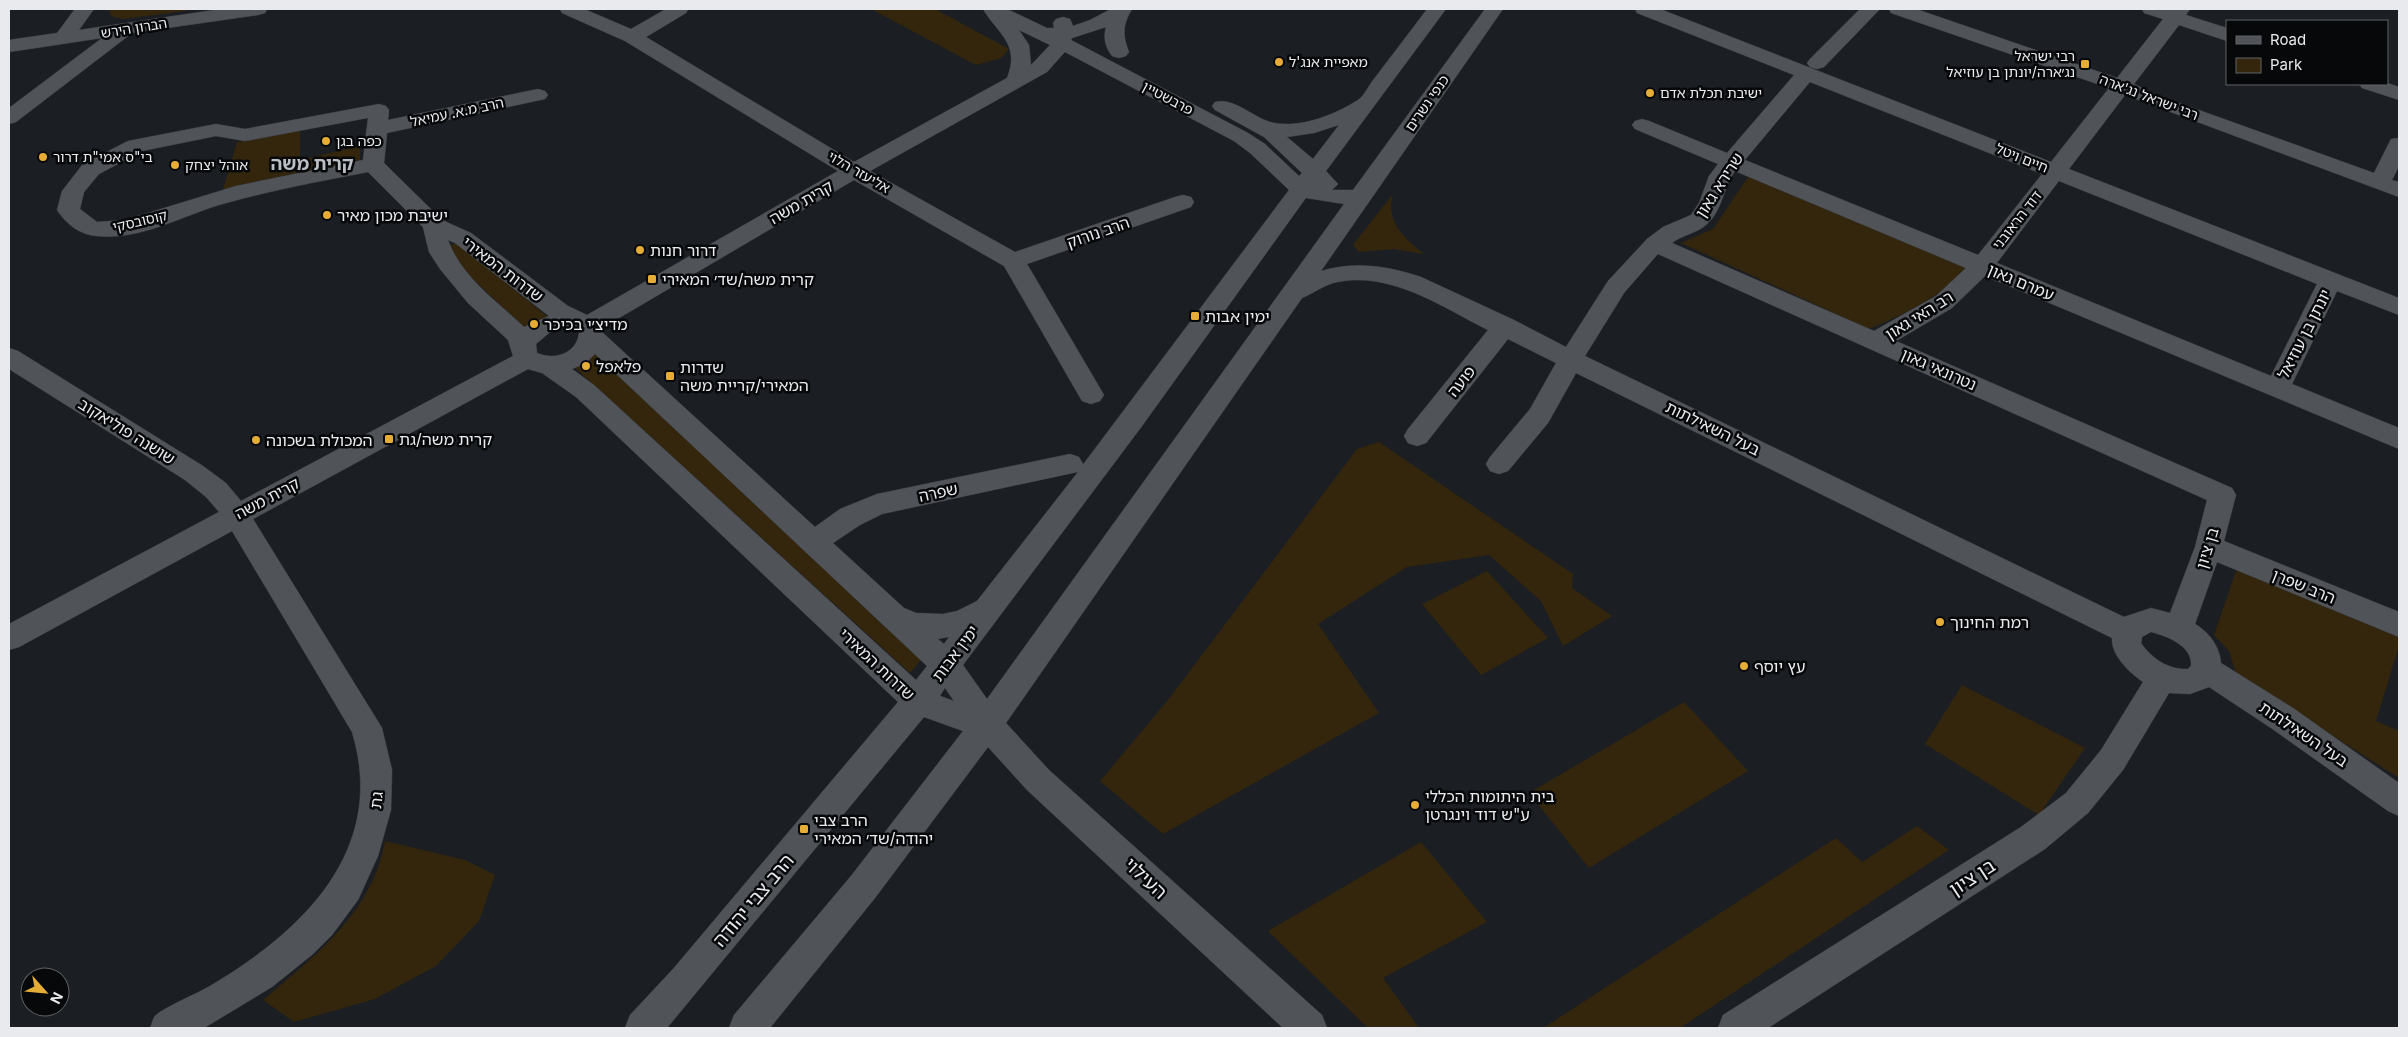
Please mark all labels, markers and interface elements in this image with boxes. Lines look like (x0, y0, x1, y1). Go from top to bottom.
street label: הברון הירש (100, 14, 168, 41)
legend (2226, 20, 2388, 85)
text: Road (2270, 30, 2306, 49)
place label: רבי ישראל נג׳ארה/יונתן בן עוזיאל (1946, 47, 2075, 80)
place label: מאפיית אנג'ל (1289, 53, 1368, 70)
text: Park (2270, 55, 2303, 74)
marker: מאפיית אנג'ל (1273, 56, 1285, 68)
marker: רבי ישראל נג׳ארה/יונתן בן עוזיאל (2079, 58, 2091, 70)
street label: רבי ישראל נג'ארה (2098, 70, 2201, 123)
street label: כנפי נשרים (1401, 71, 1452, 134)
street label: פרבשטיין (1140, 77, 1197, 118)
place label: ישיבת תכלת אדם (1660, 84, 1762, 101)
marker: ישיבת תכלת אדם (1644, 87, 1656, 99)
street label: הרב מ.א. עמיאל (409, 93, 505, 130)
place label: כפה בגן (336, 132, 382, 149)
marker: כפה בגן (320, 135, 332, 147)
street label: חיים ויטל (1993, 139, 2051, 176)
street label: אליעזר הלוי (825, 147, 893, 196)
place label: בי"ס אמי"ת דרור (53, 148, 153, 165)
street label: שרירא גאון (1691, 149, 1747, 221)
marker: בי"ס אמי"ת דרור (37, 151, 49, 163)
district label: קרית משה (270, 153, 354, 174)
place label: אוהל יצחק (185, 156, 248, 173)
marker: אוהל יצחק (169, 159, 181, 171)
street label: קרית משה (765, 176, 837, 228)
street label: דוד הראובני (1988, 187, 2045, 252)
place label: ישיבת מכון מאיר (337, 205, 448, 225)
street label: קוסובסקי (111, 206, 169, 235)
marker: ישיבת מכון מאיר (321, 209, 333, 221)
street label: הרב נורוק (1064, 212, 1132, 252)
street label: שדרות המאירי (459, 232, 547, 306)
place label: דרור חנות (650, 240, 717, 260)
marker: דרור חנות (634, 244, 646, 256)
street label: עמרם גאון (1985, 259, 2057, 305)
place label: קרית משה/שד׳ המאירי (662, 269, 814, 289)
marker: קרית משה/שד׳ המאירי (646, 273, 658, 285)
street label: רב האי גאון (1881, 286, 1957, 344)
street label: יונתן בן עוזיאל (2273, 286, 2335, 382)
place label: ימין אבות (1205, 306, 1270, 326)
marker: ימין אבות (1189, 310, 1201, 322)
place label: מדיצ׳י בכיכר (544, 314, 628, 334)
marker: מדיצ׳י בכיכר (528, 318, 540, 330)
street label: נטרונאי גאון (1898, 344, 1980, 394)
place label: פלאפל (596, 356, 642, 376)
place label: שדרות המאירי/קריית משה (680, 357, 809, 395)
marker: פלאפל (580, 360, 592, 372)
street label: פועה (1443, 362, 1479, 400)
marker: שדרות המאירי/קריית משה (664, 370, 676, 382)
street label: שושנה פוליאקוב (75, 393, 179, 469)
street label: בעל השאילתות (1662, 396, 1764, 460)
place label: קרית משה/גת (399, 429, 492, 449)
place label: המכולת בשכונה (266, 430, 373, 450)
marker: קרית משה/גת (383, 433, 395, 445)
marker: המכולת בשכונה (250, 434, 262, 446)
street label: קרית משה (231, 473, 303, 523)
street label: שפרה (917, 478, 959, 506)
street label: בן ציון (2191, 525, 2223, 571)
street label: הרב שפרן (2270, 564, 2338, 608)
place label: רמת החינוך (1950, 612, 2029, 632)
marker: רמת החינוך (1934, 616, 1946, 628)
street label: ימין אבות (928, 621, 982, 685)
street label: שדרות המאירי (835, 624, 919, 704)
place label: עץ יוסף (1754, 656, 1806, 676)
marker: עץ יוסף (1738, 660, 1750, 672)
street label: בעל השאילתות (2256, 697, 2352, 771)
place label: בית היתומות הכללי ע"ש דוד וינגרטן (1425, 786, 1555, 824)
street label: גת (365, 790, 387, 810)
marker: בית היתומות הכללי ע"ש דוד וינגרטן (1409, 799, 1421, 811)
place label: הרב צבי יהודה/שד׳ המאירי (814, 810, 933, 848)
marker: הרב צבי יהודה/שד׳ המאירי (798, 823, 810, 835)
street label: הרב צבי יהודה (708, 849, 799, 951)
street label: העילוי (1120, 853, 1172, 904)
street label: בן ציון (1945, 854, 2000, 901)
north arrow (20, 967, 70, 1017)
text: N (47, 990, 67, 1007)

